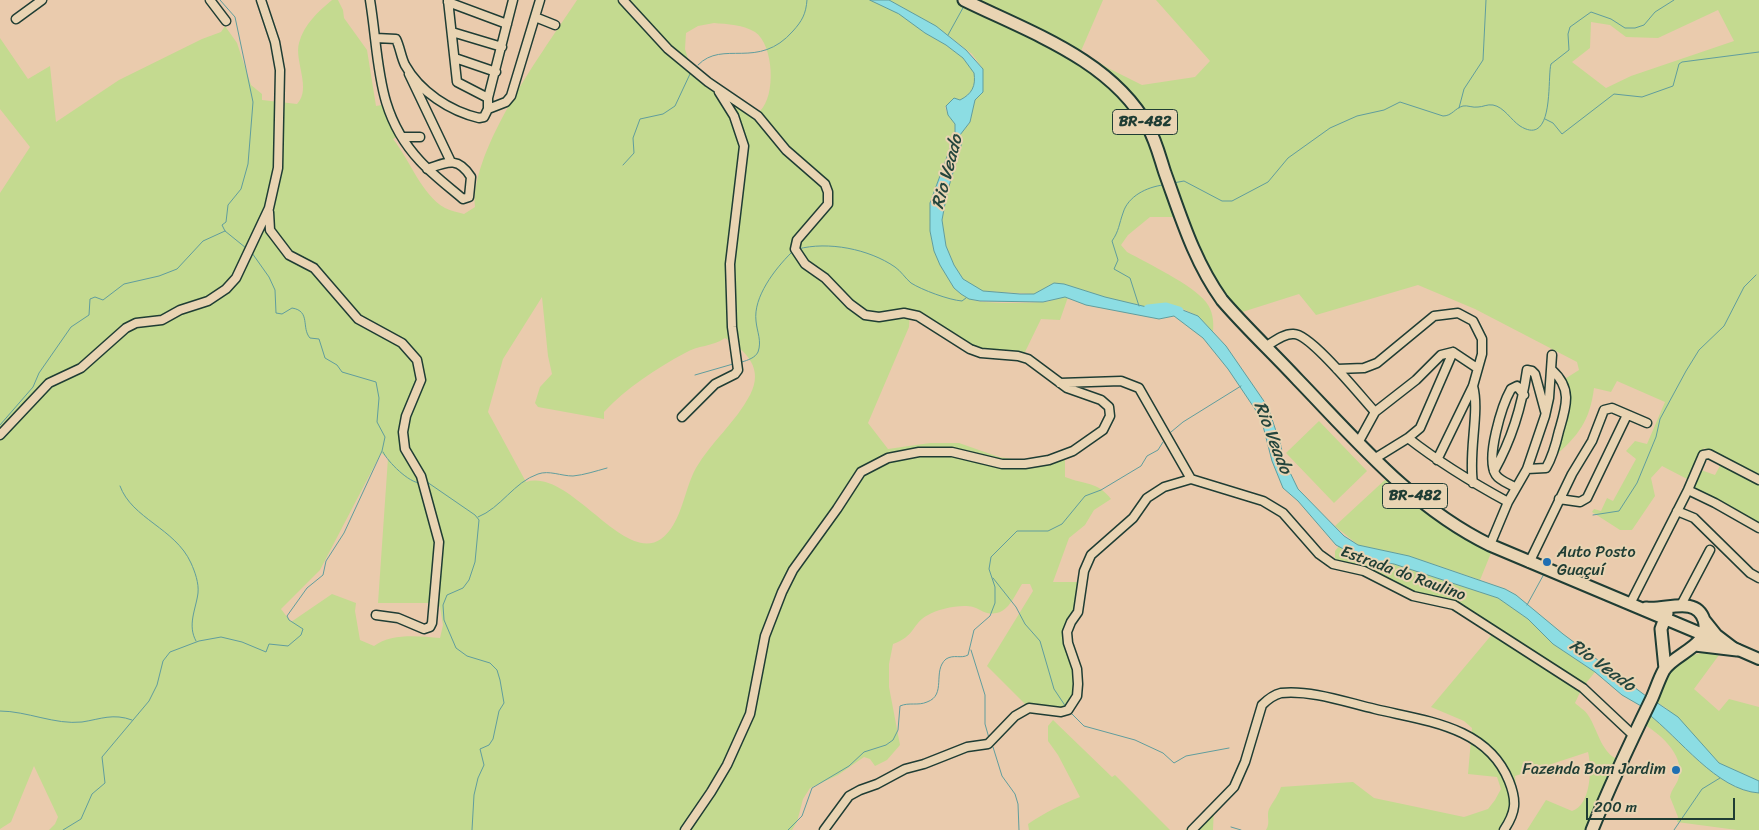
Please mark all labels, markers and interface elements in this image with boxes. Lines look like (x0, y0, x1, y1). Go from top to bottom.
road number: BR-482 (1112, 110, 1178, 134)
water label: Rio Veado (928, 133, 968, 211)
water label: Rio Veado (1248, 399, 1296, 477)
road number: BR-482 (1382, 484, 1448, 508)
street label: Estrada do Raulino (1338, 543, 1468, 605)
place label: Auto Posto Guaçuí (1557, 543, 1636, 581)
marker: Auto Posto Guaçuí (1541, 556, 1553, 568)
water label: Rio Veado (1565, 635, 1639, 697)
place label: Fazenda Bom Jardim (1522, 760, 1666, 780)
marker: Fazenda Bom Jardim (1670, 764, 1682, 776)
scale bar (1589, 788, 1738, 820)
text: 200 m (1594, 794, 1637, 820)

